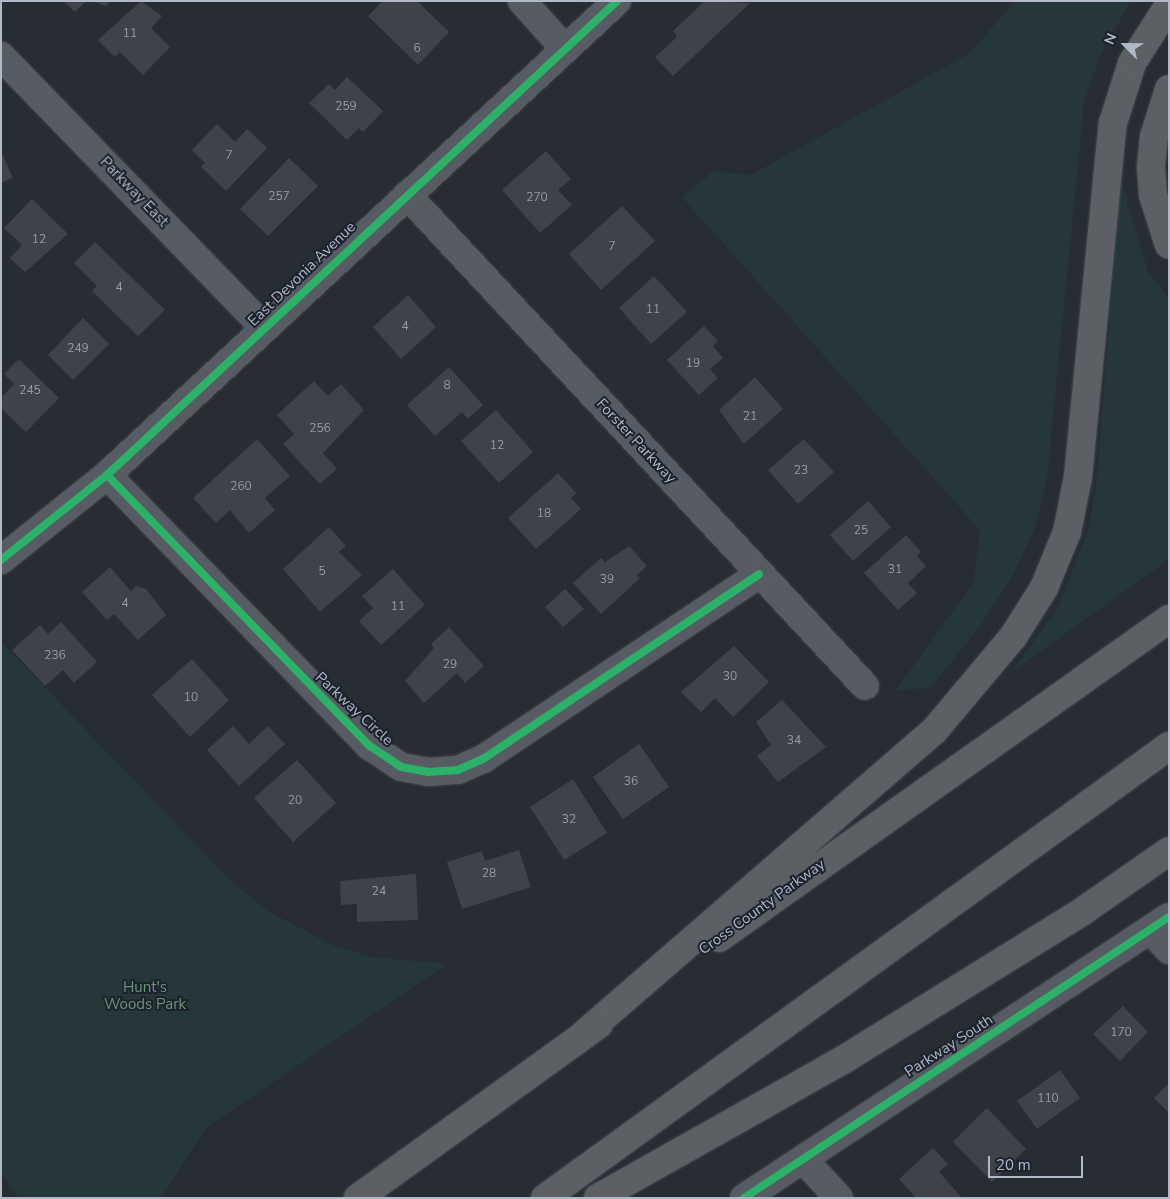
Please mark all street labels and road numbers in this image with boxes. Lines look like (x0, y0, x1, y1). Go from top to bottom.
street label: Parkway East (96, 153, 172, 231)
street label: East Devonia Avenue (244, 218, 360, 330)
street label: Forster Parkway (592, 395, 680, 487)
street label: Parkway Circle (311, 668, 397, 750)
street label: Cross County Parkway (695, 855, 829, 959)
street label: Parkway South (902, 1011, 996, 1081)

